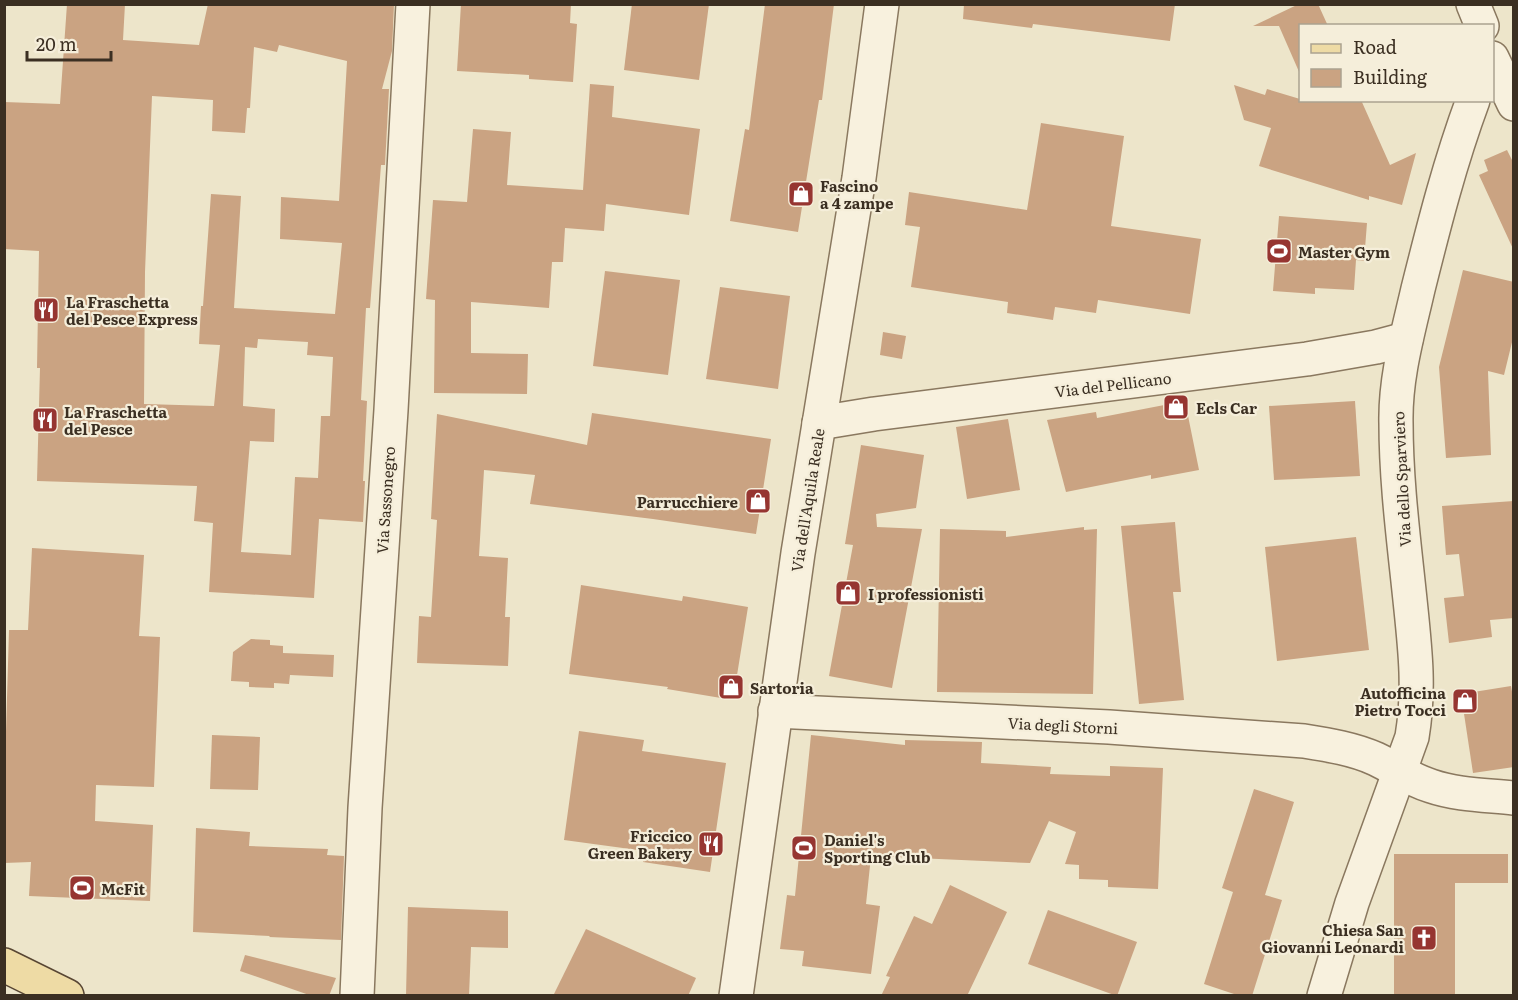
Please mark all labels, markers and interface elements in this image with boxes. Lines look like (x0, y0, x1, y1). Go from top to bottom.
scale bar (27, 24, 111, 62)
legend (1299, 24, 1494, 102)
text: 20 m (36, 30, 77, 57)
text: Road (1353, 33, 1397, 60)
text: Building (1353, 63, 1428, 90)
place label: Fascino a 4 zampe (820, 174, 894, 214)
shop icon: Fascino a 4 zampe (786, 179, 816, 209)
sports icon: Master Gym (1264, 236, 1294, 266)
place label: Master Gym (1298, 240, 1390, 263)
place label: La Fraschetta del Pesce Express (66, 290, 198, 330)
restaurant icon: La Fraschetta del Pesce Express (31, 295, 61, 325)
street label: Via del Pellicano (1053, 365, 1173, 403)
shop icon: Ecls Car (1161, 392, 1191, 422)
place label: Ecls Car (1196, 396, 1257, 419)
place label: La Fraschetta del Pesce (64, 400, 168, 440)
restaurant icon: La Fraschetta del Pesce (30, 405, 60, 435)
street label: Via dello Sparviero (1386, 410, 1416, 547)
street label: Via dell'Aquila Reale (784, 426, 830, 573)
street label: Via Sassonegro (370, 445, 400, 554)
shop icon: Parrucchiere (743, 486, 773, 516)
place label: Parrucchiere (637, 490, 739, 513)
shop icon: I professionisti (833, 578, 863, 608)
place label: I professionisti (868, 582, 984, 605)
shop icon: Sartoria (716, 672, 746, 702)
place label: Sartoria (750, 676, 814, 699)
place label: Autofficina Pietro Tocci (1354, 681, 1447, 721)
shop icon: Autofficina Pietro Tocci (1450, 686, 1480, 716)
street label: Via degli Storni (1007, 711, 1119, 739)
place label: Friccico Green Bakery (588, 824, 693, 864)
place label: Daniel's Sporting Club (824, 828, 931, 868)
restaurant icon: Friccico Green Bakery (696, 829, 726, 859)
sports icon: Daniel's Sporting Club (789, 833, 819, 863)
sports icon: McFit (67, 873, 97, 903)
place label: McFit (101, 877, 145, 900)
place label: Chiesa San Giovanni Leonardi (1262, 918, 1405, 958)
church icon: Chiesa San Giovanni Leonardi (1409, 923, 1439, 953)

